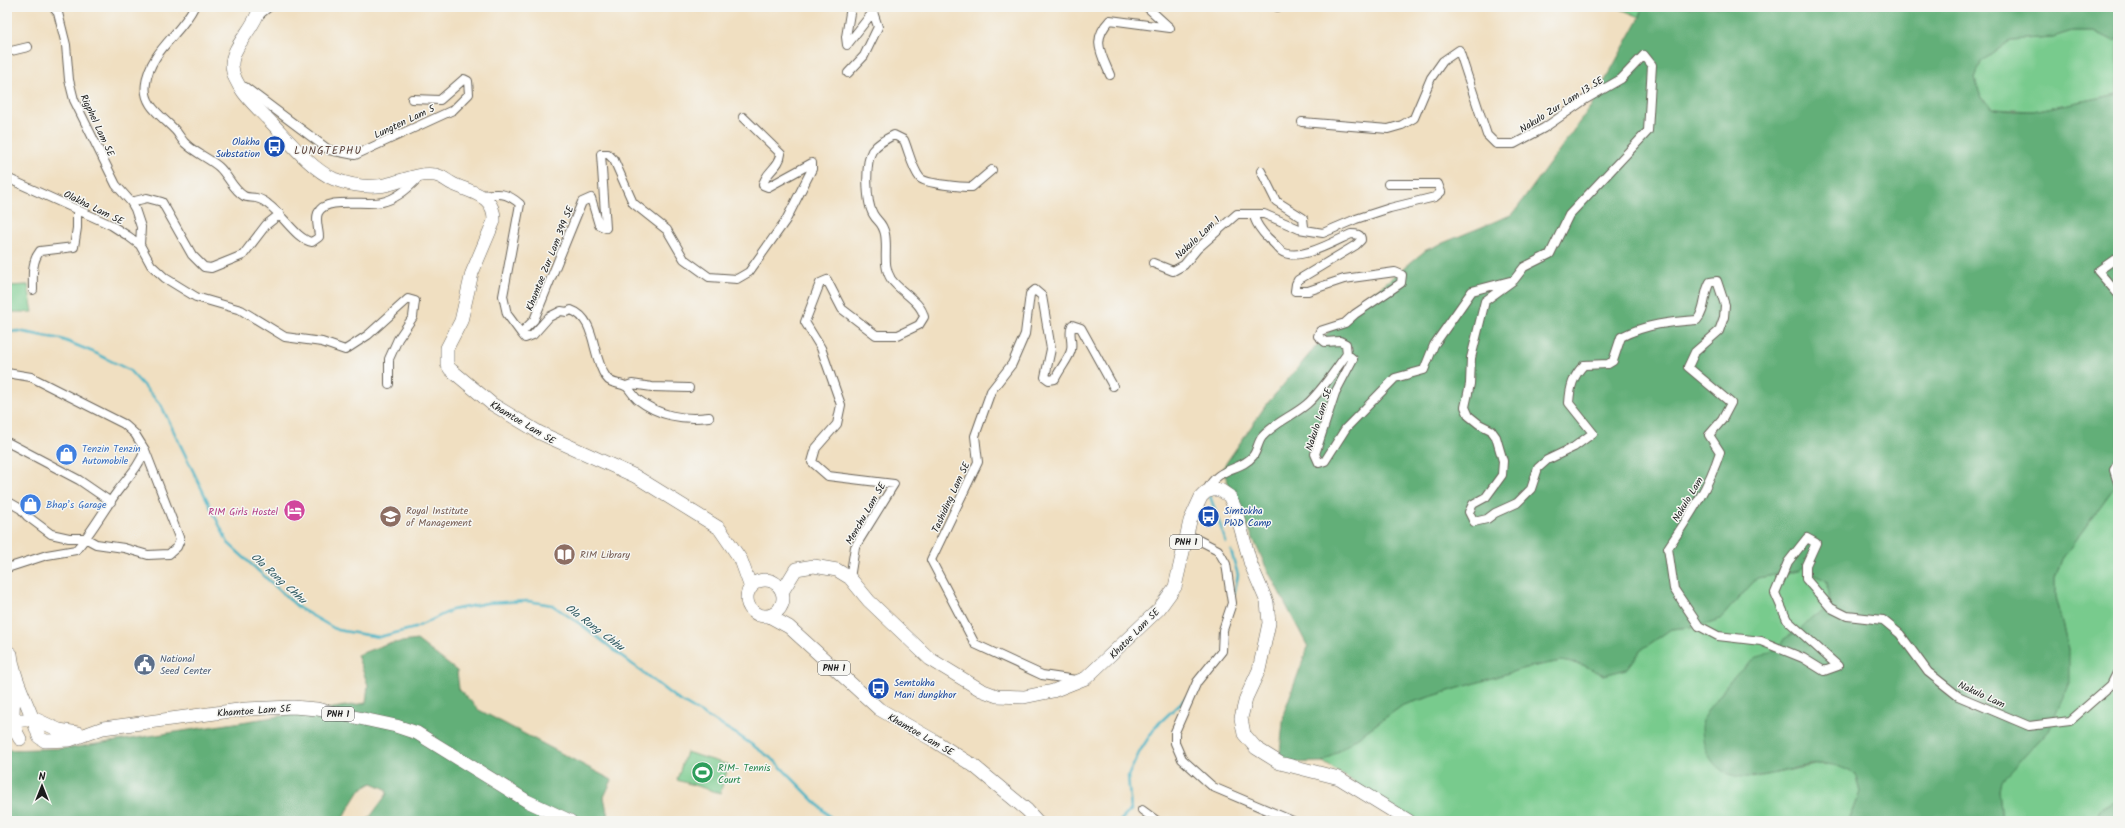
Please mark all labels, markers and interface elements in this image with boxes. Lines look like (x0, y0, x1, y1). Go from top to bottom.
street label: Nakulo Zur Lam 13 SE (1516, 72, 1608, 137)
street label: Rigphel Lam SE (76, 92, 119, 160)
street label: Lungten Lam 5 (371, 101, 438, 143)
place label: Olakha Substation (216, 134, 260, 162)
bus stop icon: Olakha Substation (262, 134, 288, 160)
district label: LUNGTEPHU (294, 142, 362, 160)
street label: Olakha Lam SE (61, 186, 127, 230)
street label: Khamtoe Zur Lam 399 SE (522, 202, 579, 313)
street label: Nakulo Lam 1 (1171, 212, 1224, 263)
street label: Nakulo Lam SE (1301, 385, 1337, 453)
street label: Khamtoe Lam SE (487, 397, 559, 449)
shop icon: Tenzin Tenzin Automobile (54, 441, 80, 467)
place label: Tenzin Tenzin Automobile (82, 441, 141, 469)
street label: Tashiding Lam SE (927, 458, 975, 536)
street label: Nakulo Lam (1668, 474, 1708, 525)
street label: Menchu Lam SE (842, 478, 891, 548)
shop icon: Bhap’s Garage (18, 491, 44, 517)
place label: Bhap’s Garage (46, 497, 107, 513)
hotel icon: RIM Girls Hostel (281, 498, 307, 524)
school or university icon: Royal Institute of Management (377, 503, 403, 529)
place label: Royal Institute of Management (406, 503, 472, 531)
bus stop icon: Simtokha PWD Camp (1195, 503, 1221, 529)
place label: Simtokha PWD Camp (1224, 503, 1271, 531)
place label: RIM Girls Hostel (208, 504, 279, 520)
road number: PNH 1 (1170, 535, 1202, 549)
library icon: RIM Library (551, 541, 577, 567)
place label: RIM Library (580, 547, 630, 563)
water label: Ola Rong Chhu (246, 549, 311, 610)
water label: Ola Rong Chhu (561, 600, 629, 657)
street label: Khatoe Lam SE (1106, 604, 1165, 663)
public building icon: National Seed Center (131, 651, 157, 677)
place label: National Seed Center (160, 651, 211, 679)
road number: PNH 1 (818, 661, 850, 675)
bus stop icon: Semtokha Mani dungkhor (865, 675, 891, 701)
place label: Semtokha Mani dungkhor (894, 675, 957, 703)
street label: Nakulo Lam (1956, 677, 2008, 713)
street label: Khamtoe Lam SE (217, 700, 293, 722)
road number: PNH 1 (322, 707, 354, 721)
street label: Khamtoe Lam SE (884, 709, 958, 761)
sports icon: RIM- Tennis Court (690, 760, 716, 786)
place label: RIM- Tennis Court (718, 760, 771, 788)
north arrow (22, 766, 62, 806)
text: N (39, 768, 46, 786)

